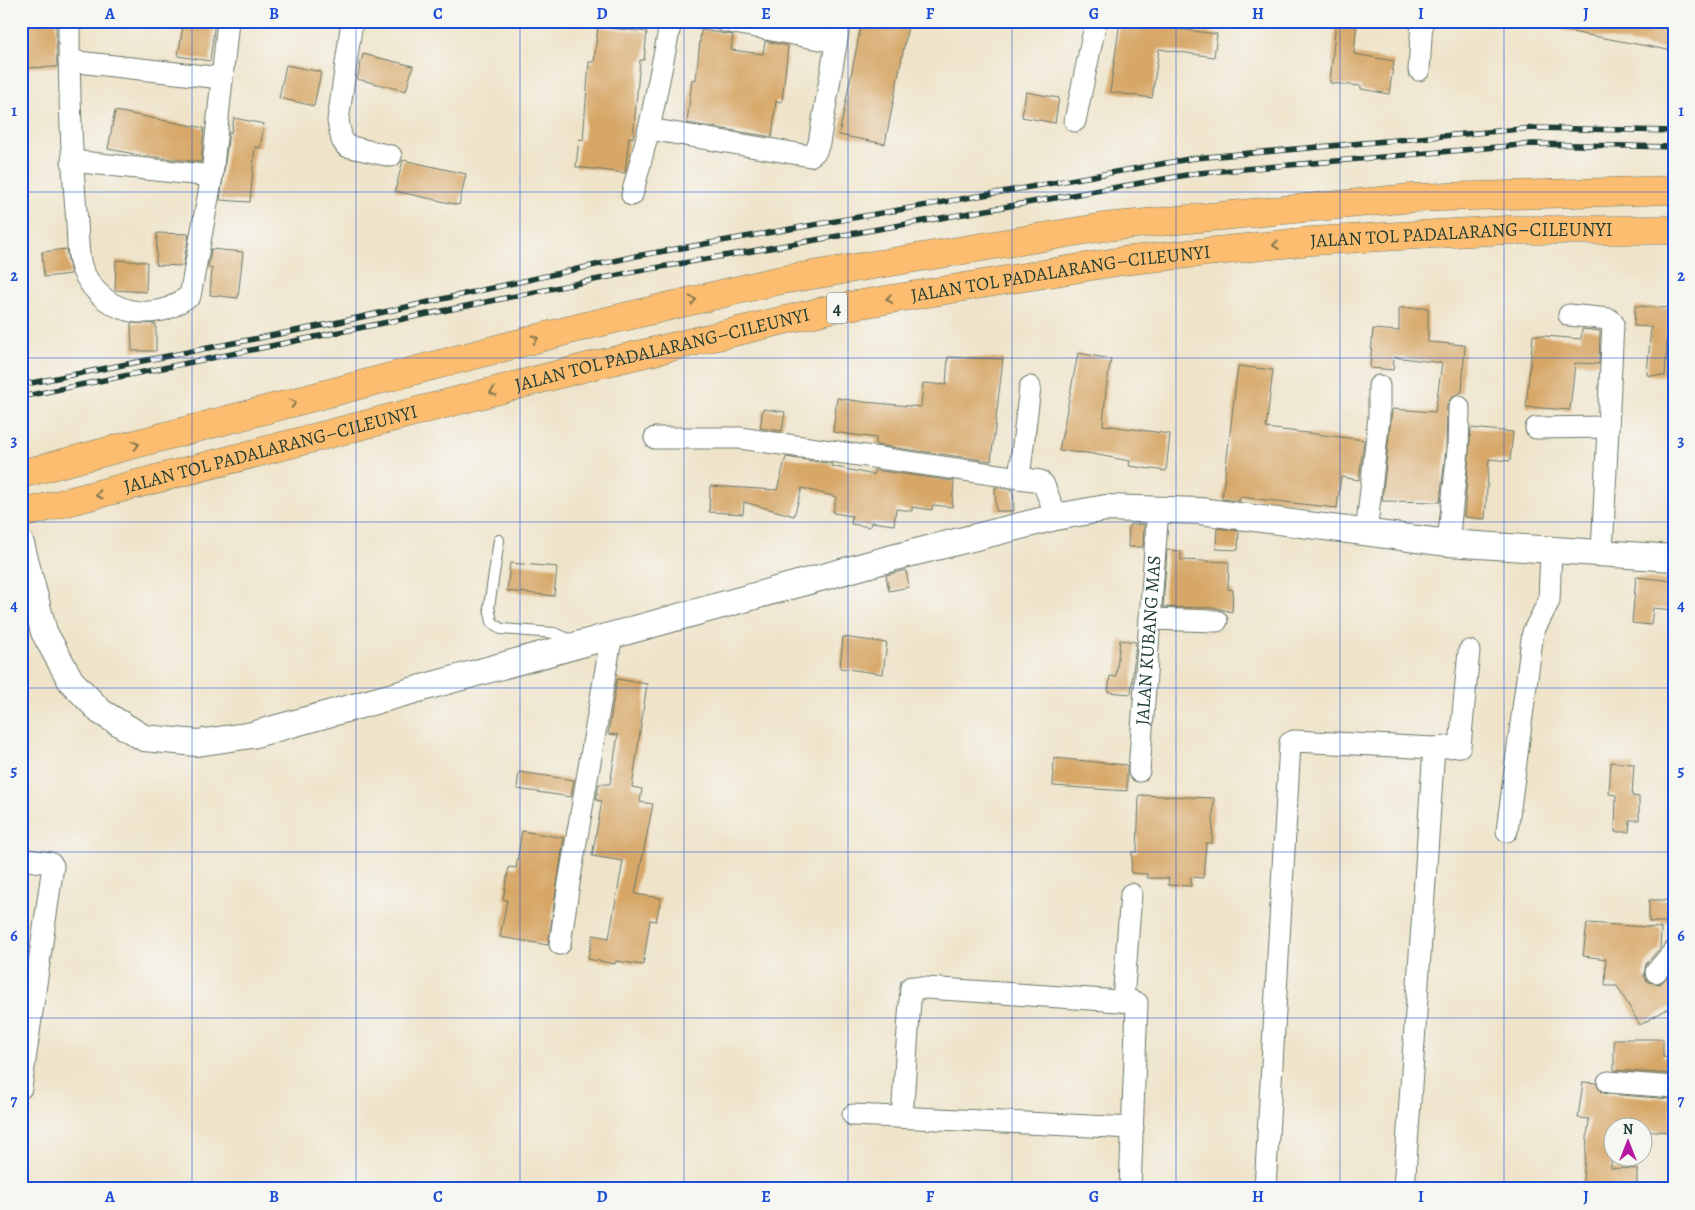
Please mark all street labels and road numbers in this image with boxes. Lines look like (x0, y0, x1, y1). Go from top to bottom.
street label: JALAN TOL PADALARANG–CILEUNYI (1309, 217, 1613, 254)
street label: JALAN TOL PADALARANG–CILEUNYI (909, 239, 1212, 309)
road number: 4 (827, 292, 847, 324)
street label: JALAN TOL PADALARANG–CILEUNYI (512, 301, 812, 398)
street label: JALAN TOL PADALARANG–CILEUNYI (121, 399, 420, 500)
street label: JALAN KUBANG MAS (1129, 554, 1168, 726)

